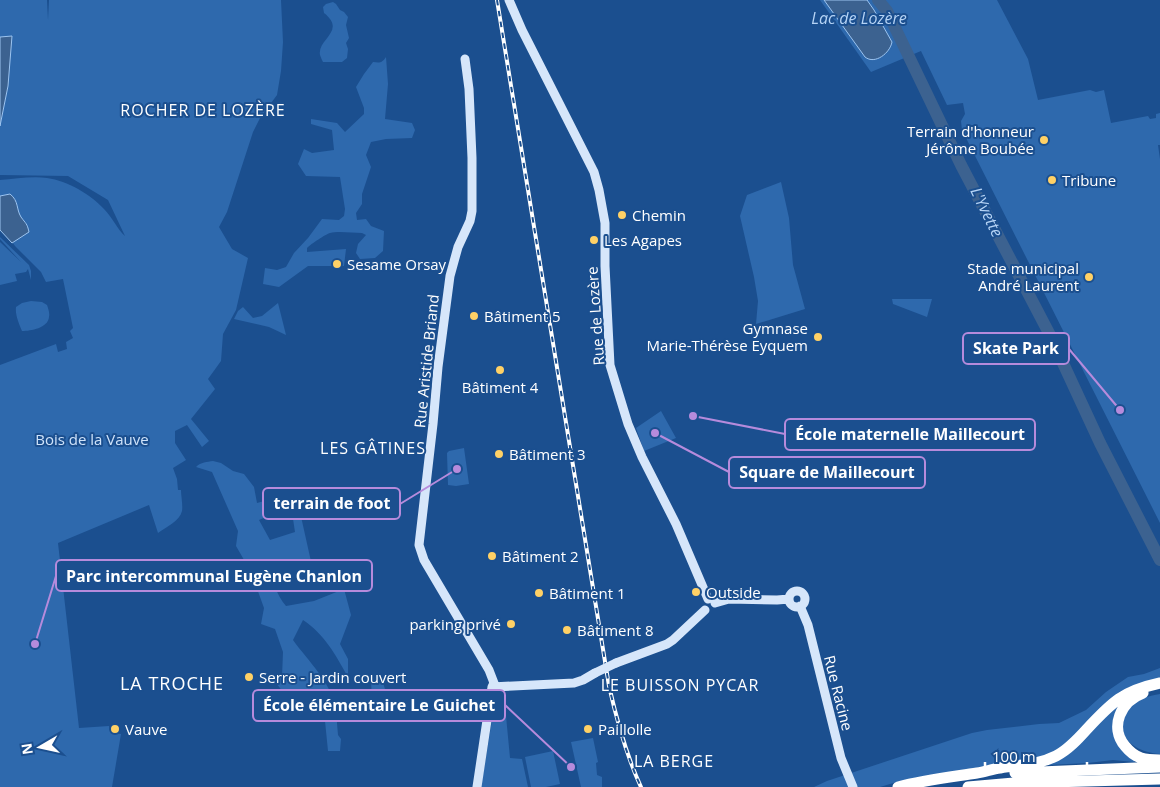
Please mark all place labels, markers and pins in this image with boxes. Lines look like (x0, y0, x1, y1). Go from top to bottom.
place label: Terrain d'honneur Jérôme Boubée (907, 121, 1034, 158)
marker: Terrain d'honneur Jérôme Boubée (1038, 134, 1050, 146)
place label: Tribune (1062, 170, 1116, 190)
marker: Tribune (1046, 174, 1058, 186)
place label: Chemin (632, 205, 686, 225)
marker: Chemin (616, 209, 628, 221)
place label: Les Agapes (604, 230, 682, 250)
marker: Les Agapes (588, 234, 600, 246)
place label: Sesame Orsay (347, 254, 447, 274)
marker: Sesame Orsay (331, 258, 343, 270)
place label: Stade municipal André Laurent (967, 258, 1079, 295)
marker: Stade municipal André Laurent (1083, 271, 1095, 283)
place label: Bâtiment 5 (484, 306, 561, 326)
marker: Bâtiment 5 (468, 310, 480, 322)
place label: Gymnase Marie-Thérèse Eyquem (647, 318, 808, 355)
marker: Gymnase Marie-Thérèse Eyquem (812, 331, 824, 343)
callout: Skate Park (963, 333, 1069, 364)
marker: Bâtiment 4 (494, 364, 506, 376)
place label: Bâtiment 4 (462, 377, 539, 397)
callout: École maternelle Maillecourt (785, 419, 1035, 450)
place label: Bâtiment 3 (509, 444, 586, 464)
marker: Bâtiment 3 (493, 448, 505, 460)
callout: Square de Maillecourt (729, 457, 925, 488)
callout: terrain de foot (263, 488, 400, 519)
place label: Bâtiment 2 (502, 546, 579, 566)
marker: Bâtiment 2 (486, 550, 498, 562)
callout: Parc intercommunal Eugène Chanlon (56, 560, 372, 591)
place label: Outside (706, 582, 761, 602)
place label: Bâtiment 1 (549, 583, 626, 603)
marker: Outside (690, 586, 702, 598)
marker: Bâtiment 1 (533, 587, 545, 599)
place label: parking privé (409, 614, 501, 634)
marker: parking privé (505, 618, 517, 630)
place label: Bâtiment 8 (577, 620, 654, 640)
marker: Bâtiment 8 (561, 624, 573, 636)
place label: Serre - Jardin couvert (259, 667, 406, 687)
marker: Serre - Jardin couvert (243, 671, 255, 683)
callout: École élémentaire Le Guichet (253, 690, 505, 721)
place label: Vauve (125, 719, 167, 739)
place label: Paillolle (598, 719, 652, 739)
marker: Vauve (109, 723, 121, 735)
marker: Paillolle (582, 723, 594, 735)

